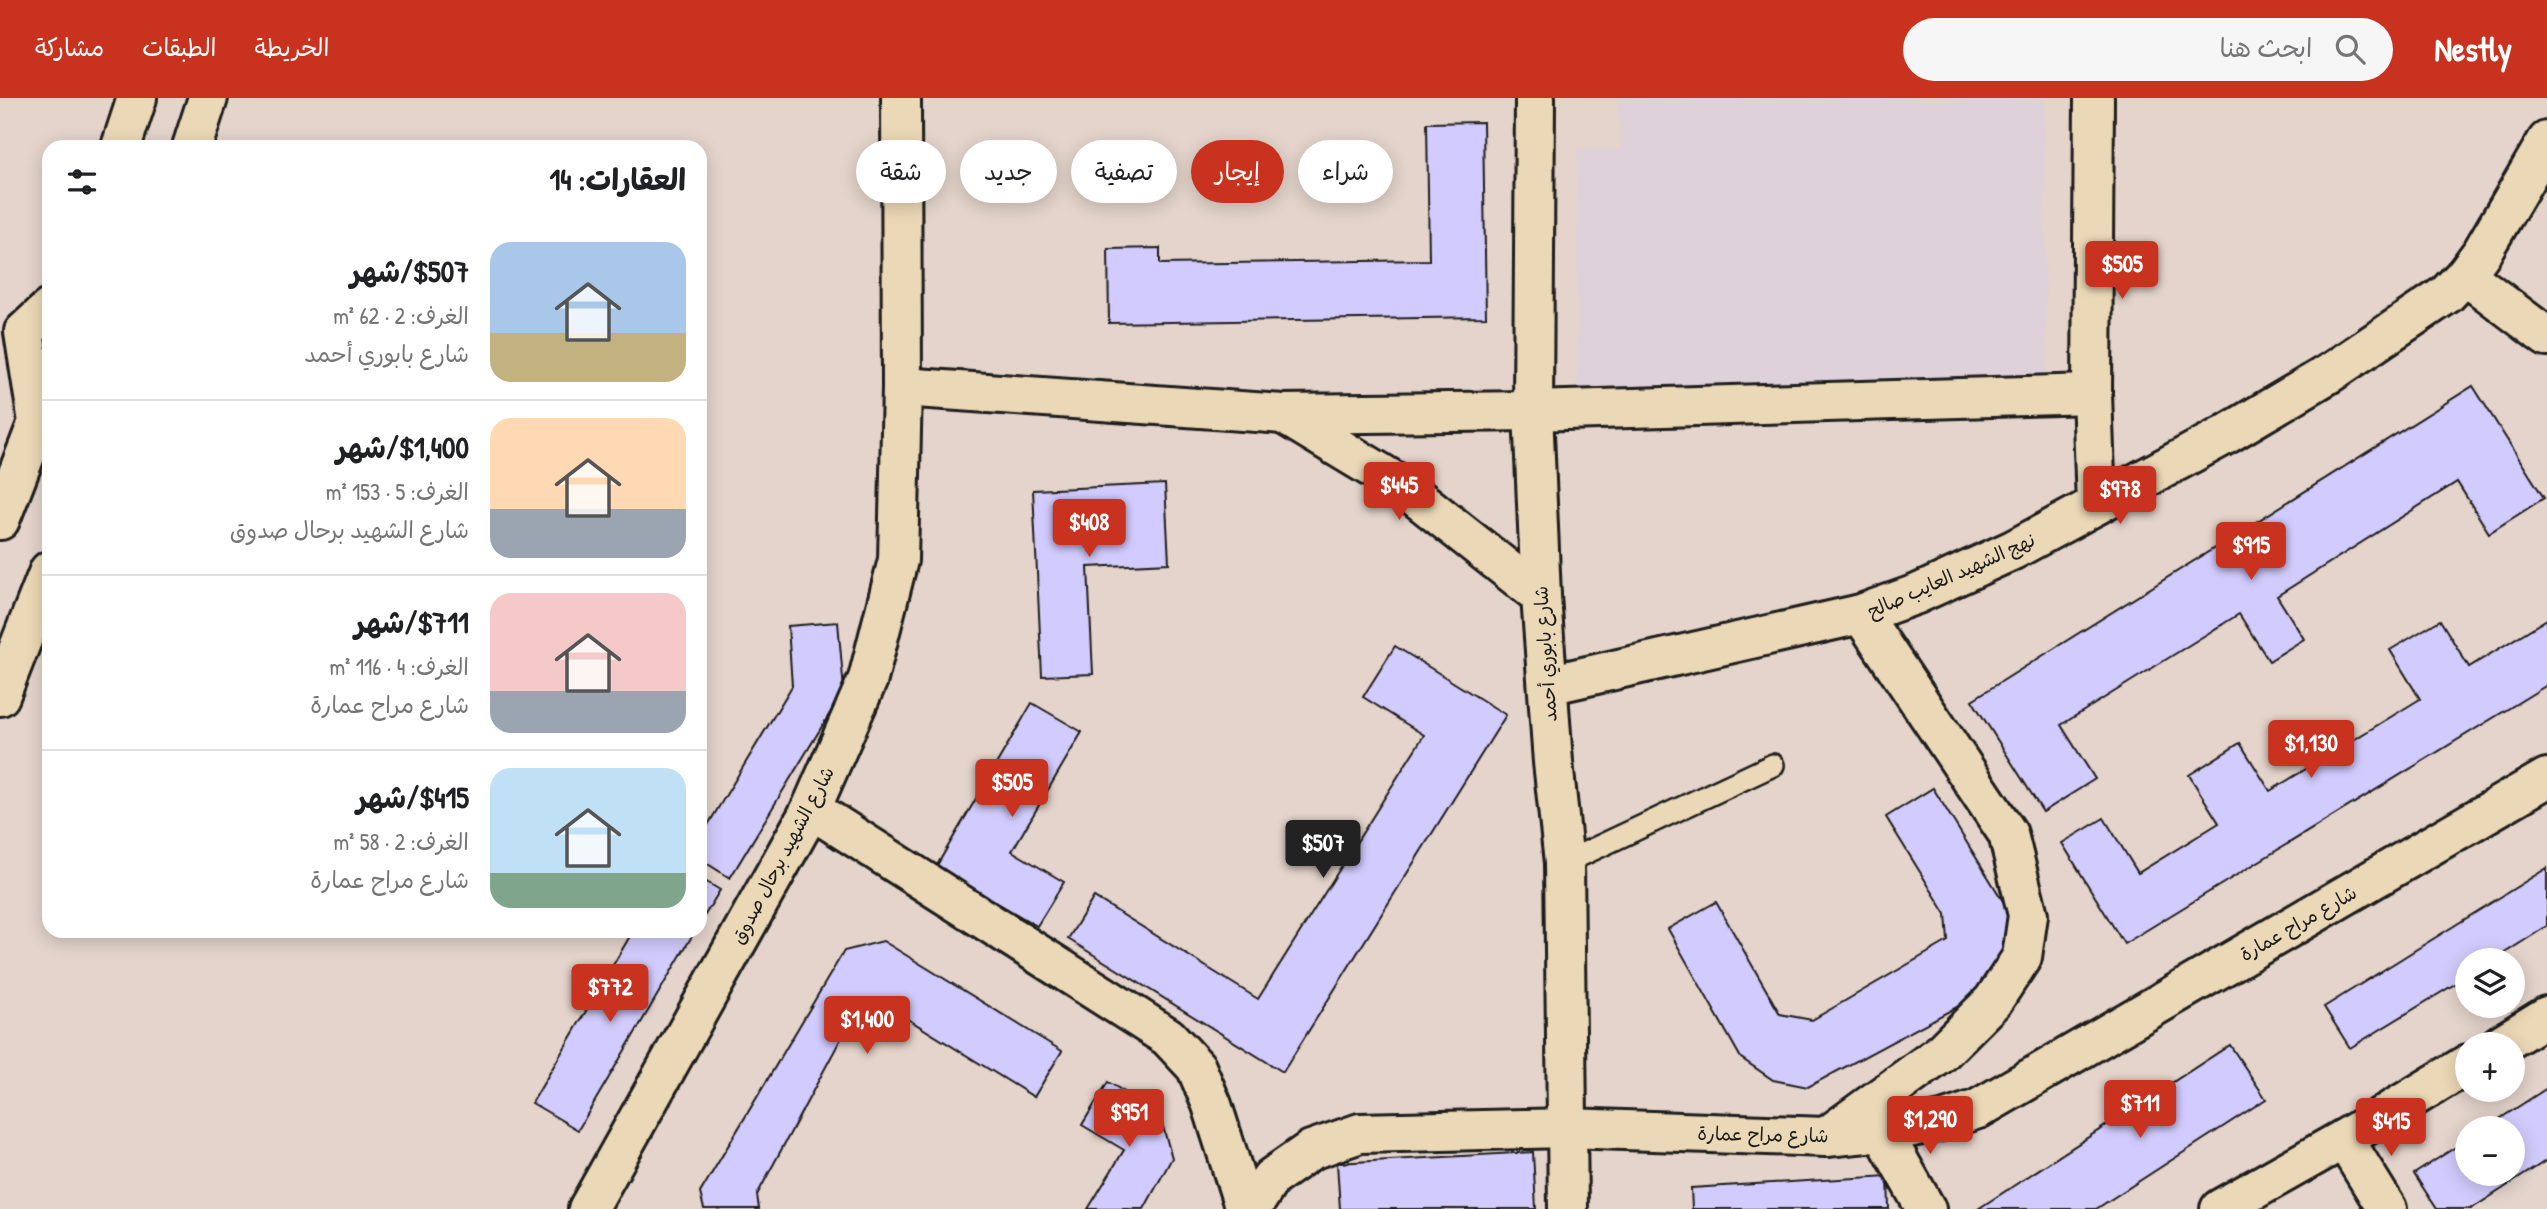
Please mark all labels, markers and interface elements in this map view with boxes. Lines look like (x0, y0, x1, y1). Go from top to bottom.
search box (1903, 18, 2393, 81)
text: Nestly (2435, 27, 2512, 71)
text: ابحث هنا (2220, 30, 2313, 65)
icon: search (2331, 30, 2369, 68)
text: مشاركة (35, 31, 104, 63)
text: الطبقات (142, 31, 217, 63)
text: الخريطة (255, 31, 329, 63)
chip: شقة (856, 140, 946, 203)
chip: جديد (960, 140, 1057, 203)
chip: تصفية (1071, 140, 1177, 203)
chip: إيجار (1191, 140, 1284, 203)
chip: شراء (1298, 140, 1393, 203)
text: العقارات: 14 (549, 159, 686, 199)
icon: filters (63, 163, 101, 201)
pin: $505 (2081, 242, 2163, 301)
text: $505 (2101, 248, 2143, 279)
text: $507/شهر (350, 251, 469, 291)
icon: home (546, 270, 630, 354)
text: الغرف: 2 · 62 m² (333, 300, 469, 331)
text: شارع بابوري أحمد (304, 338, 469, 369)
text: $1,400/شهر (336, 427, 469, 467)
icon: home (546, 446, 630, 530)
pin: $445 (1358, 462, 1440, 522)
pin: $978 (2079, 466, 2161, 526)
text: $445 (1380, 469, 1418, 500)
text: $978 (2099, 473, 2141, 504)
text: الغرف: 5 · 153 m² (326, 476, 469, 507)
pin: $408 (1048, 500, 1130, 559)
text: $408 (1069, 506, 1109, 537)
text: شارع الشهيد برحال صدوق (230, 514, 469, 545)
pin: $915 (2210, 522, 2292, 582)
street label: نهج الشهيد العايب صالح (1863, 526, 2039, 624)
text: $915 (2232, 529, 2270, 560)
street label: شارع بابوري أحمد (1527, 585, 1565, 723)
text: $711/شهر (355, 602, 469, 642)
icon: home (546, 621, 630, 705)
text: الغرف: 4 · 116 m² (329, 651, 469, 682)
text: شارع مراح عمارة (310, 689, 469, 720)
pin: $1,130 (2254, 720, 2368, 780)
text: $1,130 (2284, 727, 2338, 758)
pin: $505 (971, 760, 1053, 819)
street label: شارع الشهيد برحال صدوق (724, 762, 841, 949)
text: $505 (991, 766, 1033, 797)
text: $415/شهر (356, 777, 469, 817)
icon: home (546, 796, 630, 880)
pin: $507 (1282, 820, 1364, 880)
text: الغرف: 2 · 58 m² (333, 826, 469, 857)
text: $507 (1301, 827, 1345, 858)
text: شارع مراح عمارة (310, 864, 469, 895)
street label: شارع مراح عمارة (2235, 879, 2362, 968)
map controls (2455, 948, 2525, 1186)
button: layers (2455, 948, 2525, 1018)
pin: $772 (569, 964, 651, 1024)
text: $772 (587, 971, 633, 1002)
pin: $1,400 (810, 996, 924, 1056)
text: $1,400 (840, 1003, 894, 1034)
button: + (2455, 1032, 2525, 1102)
pin: $711 (2099, 1080, 2181, 1140)
text: $711 (2120, 1087, 2160, 1118)
pin: $951 (1088, 1090, 1170, 1149)
text: $951 (1110, 1096, 1148, 1127)
pin: $1,290 (1873, 1096, 1987, 1156)
pin: $415 (2350, 1098, 2432, 1158)
text: $1,290 (1903, 1103, 1957, 1134)
text: $415 (2372, 1105, 2410, 1136)
button: − (2455, 1116, 2525, 1186)
street label: شارع مراح عمارة (1697, 1120, 1829, 1149)

